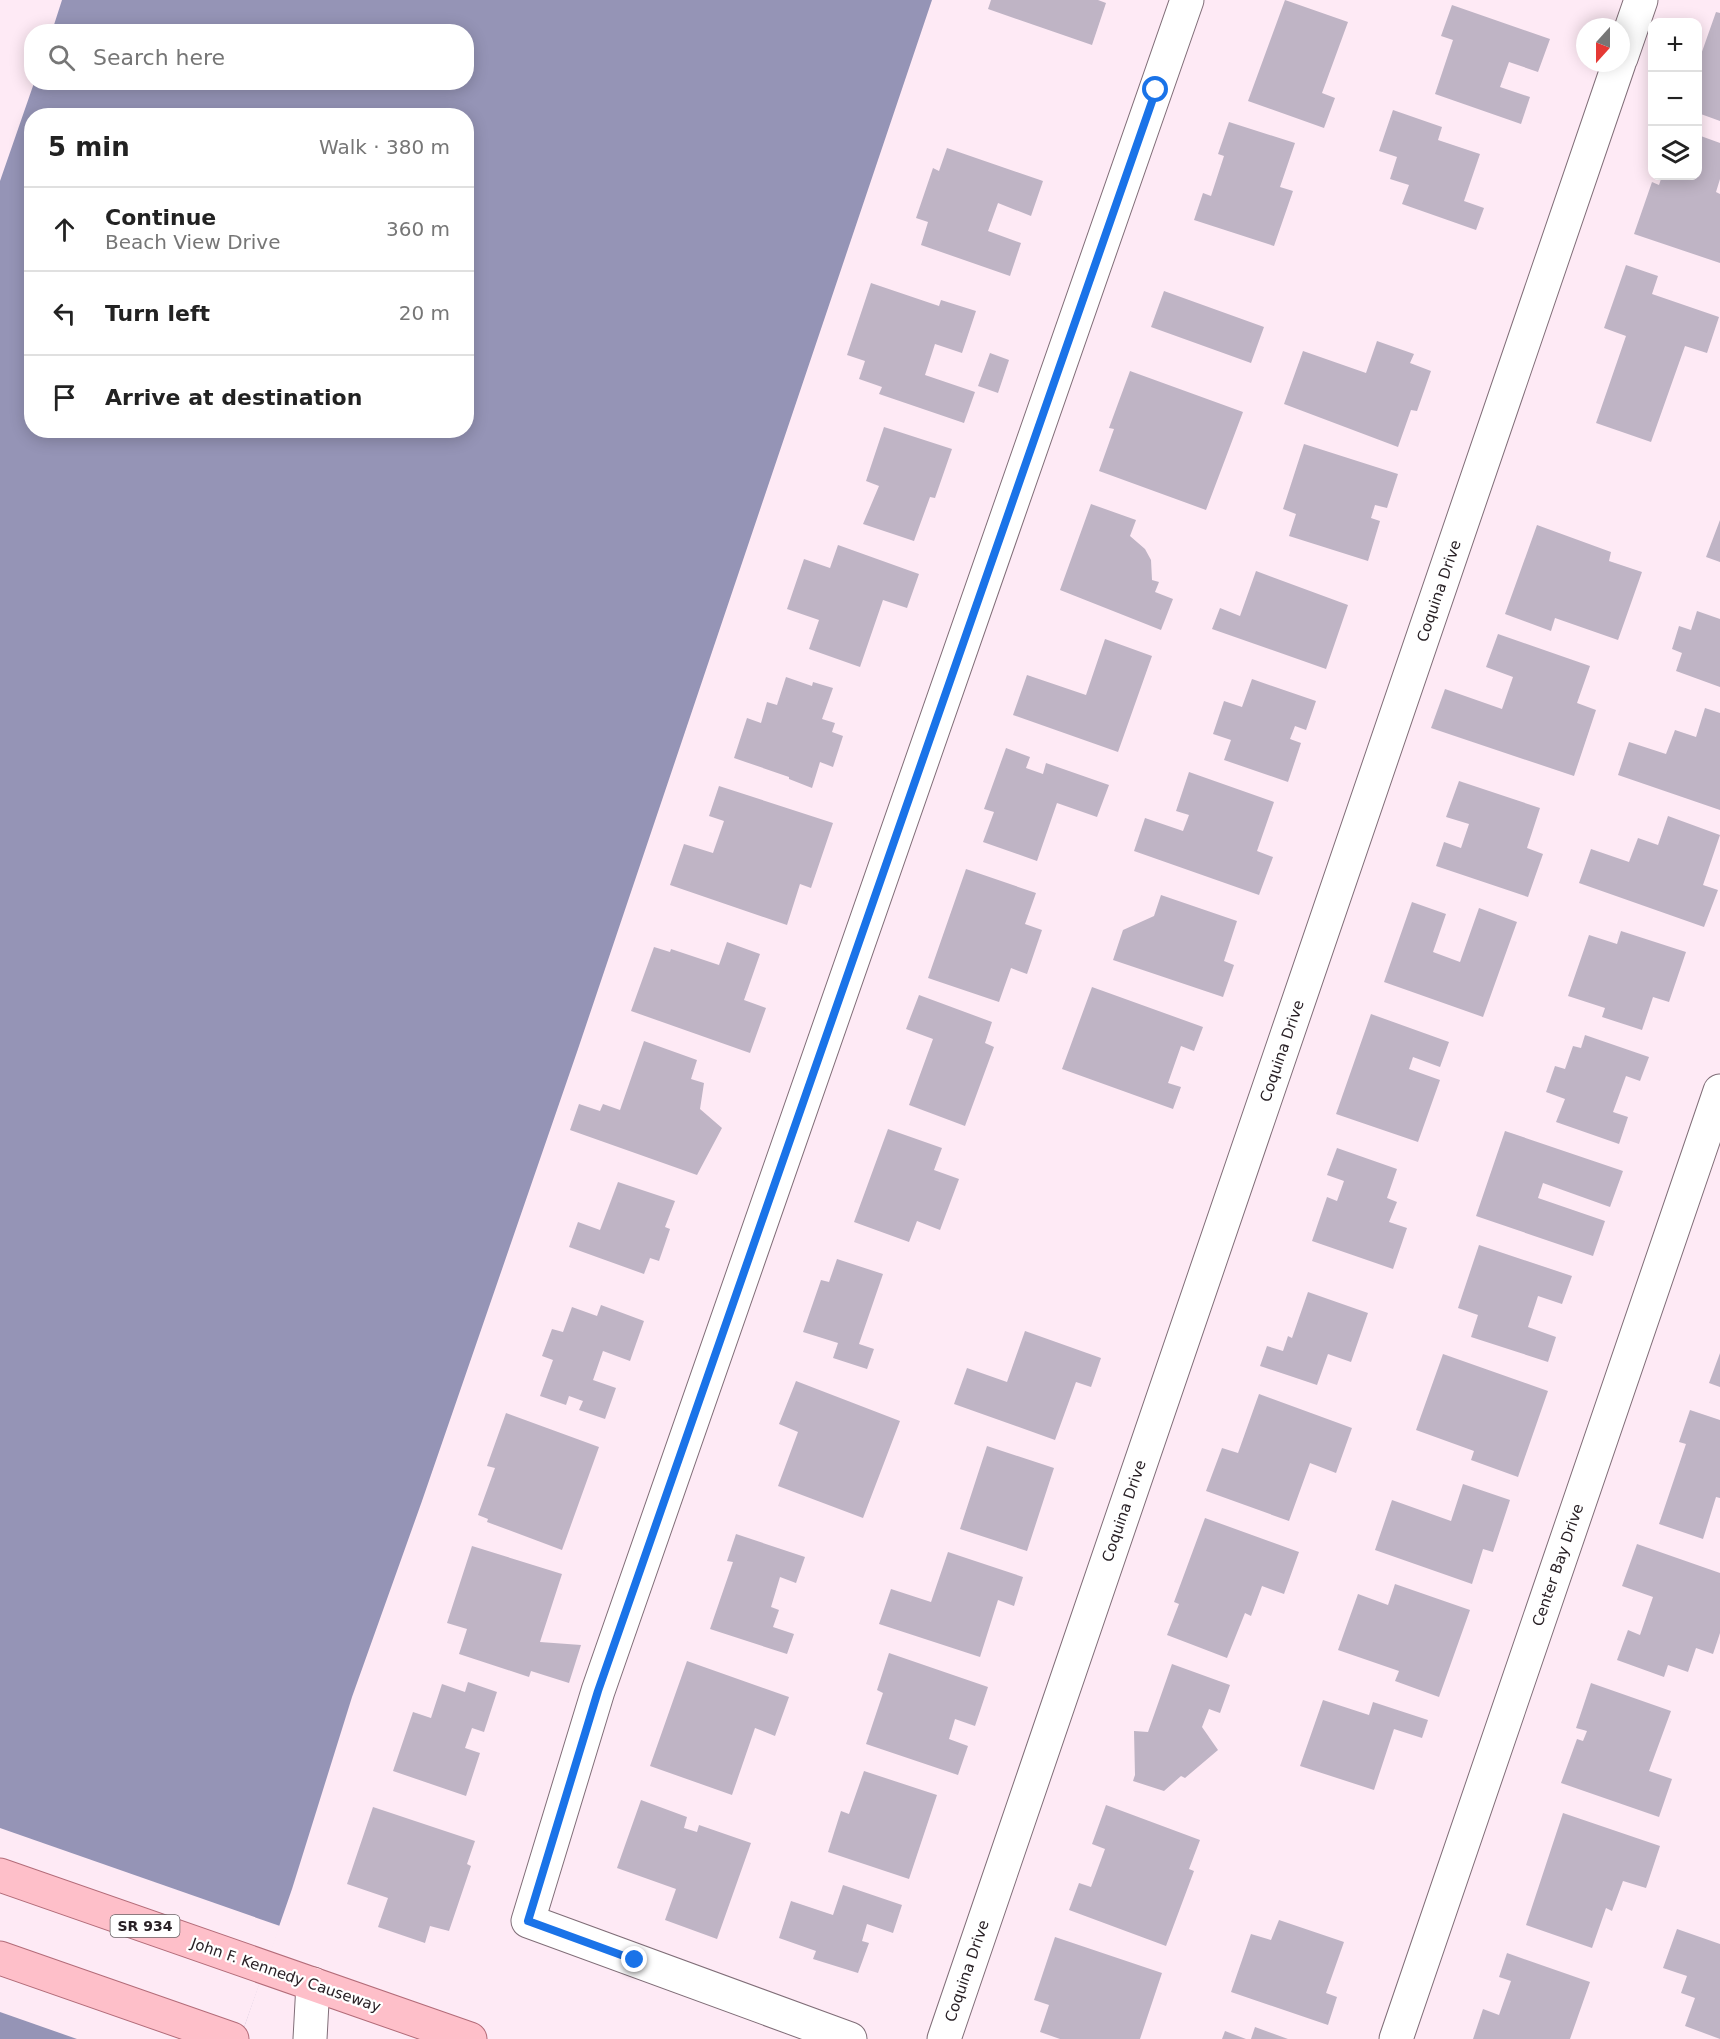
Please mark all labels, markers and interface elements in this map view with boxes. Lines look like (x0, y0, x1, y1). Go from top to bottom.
north arrow (1576, 18, 1630, 72)
map controls (1648, 18, 1702, 180)
button: + (1648, 18, 1702, 72)
search box (24, 24, 474, 90)
icon: search (45, 41, 78, 74)
text: Search here (93, 45, 225, 70)
button: − (1648, 72, 1702, 126)
route start (1142, 76, 1168, 102)
button: layers (1648, 126, 1702, 180)
text: 5 min (48, 132, 130, 162)
text: Walk · 380 m (319, 135, 450, 159)
text: Continue (105, 205, 216, 230)
icon: ahead (48, 213, 81, 246)
text: 360 m (386, 217, 450, 241)
text: Beach View Drive (105, 230, 280, 254)
icon: left (48, 297, 81, 330)
text: Turn left (105, 301, 210, 326)
text: 20 m (399, 301, 450, 325)
icon: arrive (48, 381, 81, 414)
text: Arrive at destination (105, 385, 362, 410)
street label: Coquina Drive (1413, 538, 1465, 644)
street label: Coquina Drive (1256, 998, 1308, 1104)
street label: Coquina Drive (1098, 1458, 1150, 1564)
street label: Center Bay Drive (1529, 1501, 1587, 1629)
road number: SR 934 (110, 1915, 180, 1937)
street label: Coquina Drive (941, 1918, 993, 2024)
street label: John F. Kennedy Causeway (188, 1934, 383, 2016)
route end (621, 1946, 647, 1972)

